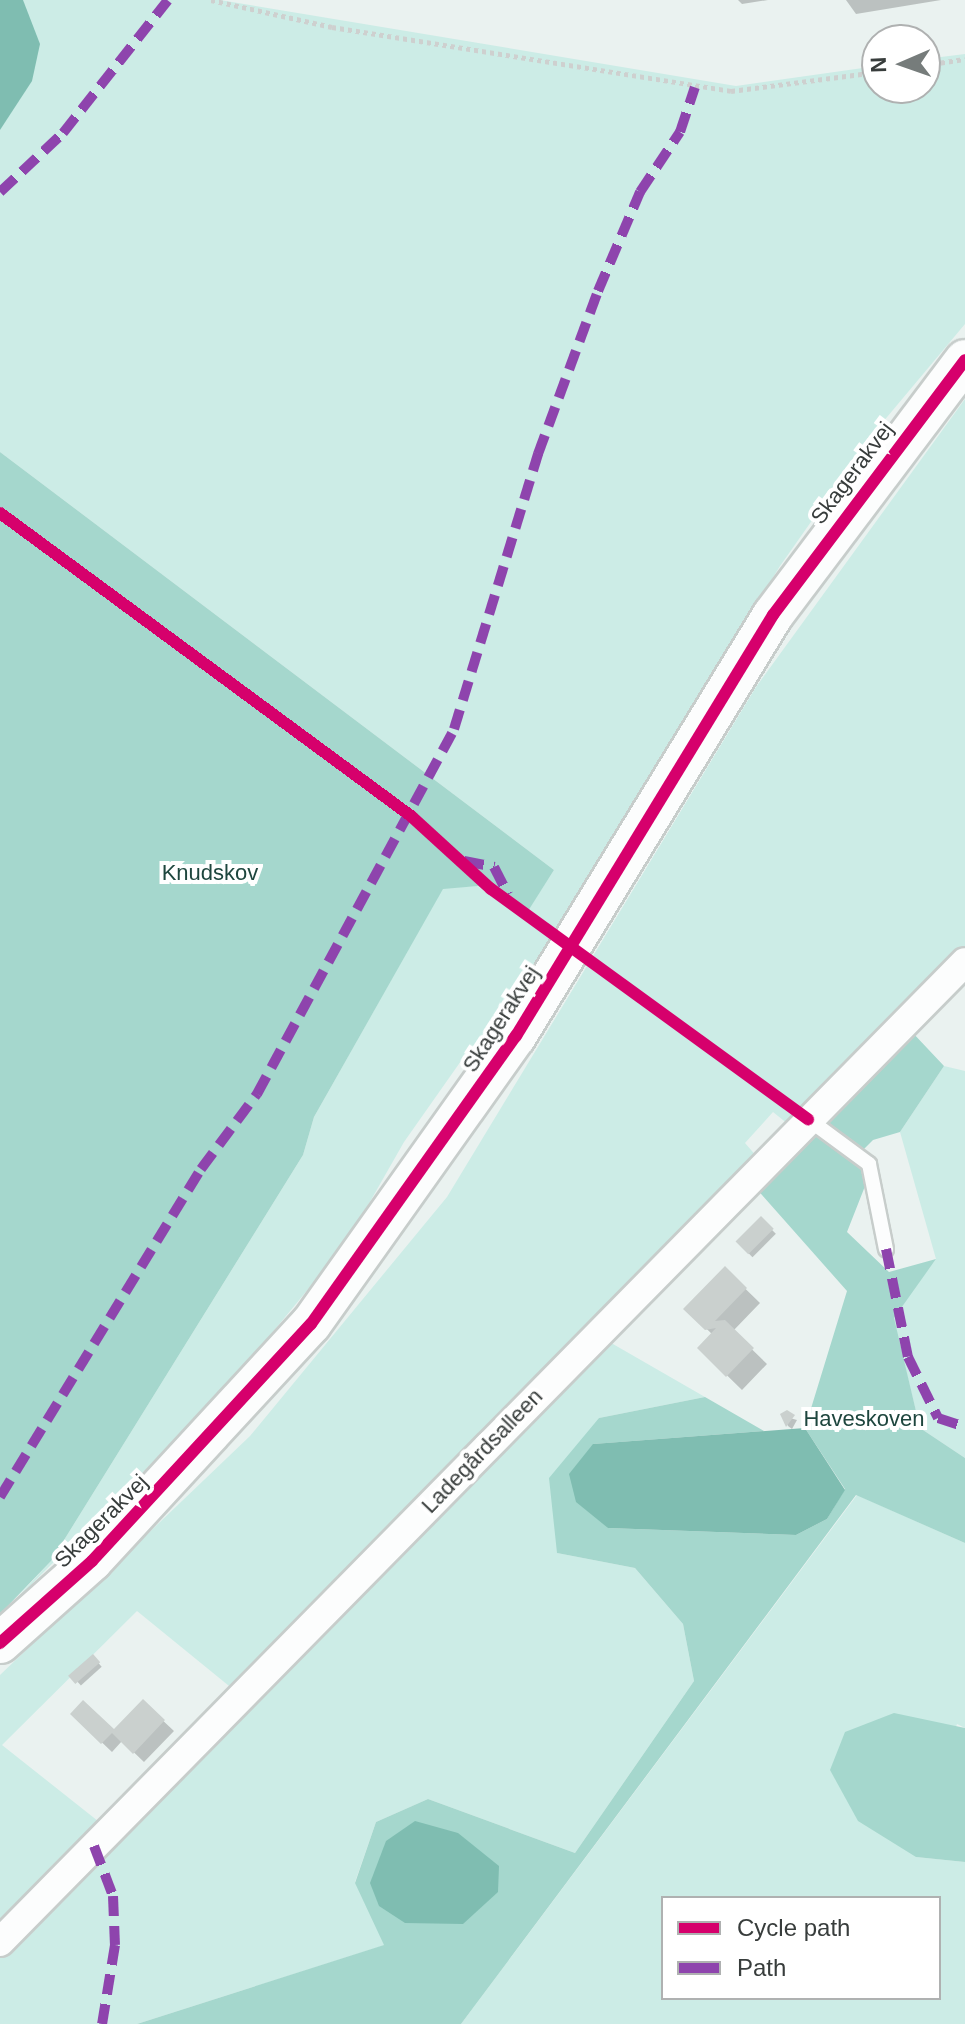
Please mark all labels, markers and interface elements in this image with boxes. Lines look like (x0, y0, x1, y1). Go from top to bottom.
north arrow (861, 24, 941, 104)
text: N (866, 56, 891, 73)
street label: Skagerakvej (805, 417, 899, 529)
park label: Knudskov (162, 860, 258, 886)
street label: Skagerakvej (457, 961, 545, 1077)
street label: Ladegårdsalleen (416, 1383, 548, 1519)
park label: Haveskoven (803, 1406, 925, 1432)
street label: Skagerakvej (49, 1469, 153, 1573)
legend (661, 1896, 941, 2000)
text: Cycle path (737, 1914, 850, 1941)
text: Path (737, 1954, 786, 1981)

